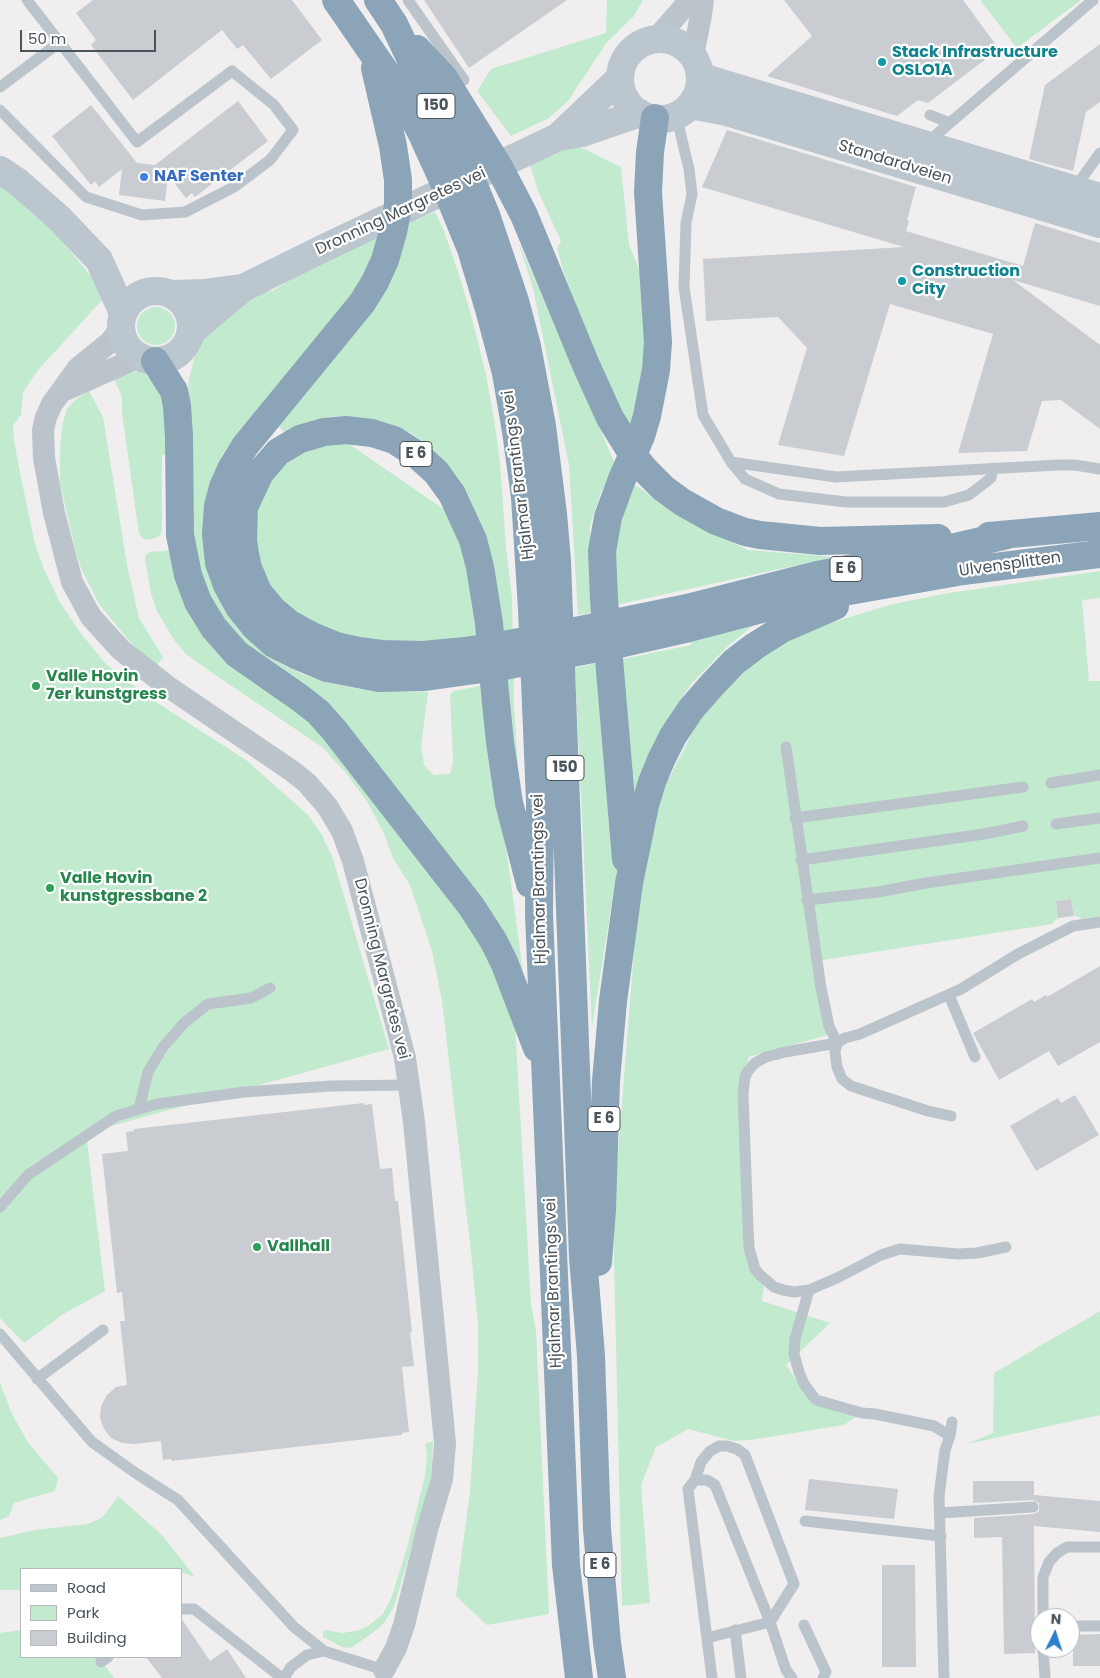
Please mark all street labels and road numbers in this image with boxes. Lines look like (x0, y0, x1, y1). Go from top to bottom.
road number: 150 (417, 94, 455, 118)
street label: Standardveien (836, 137, 954, 189)
street label: Dronning Margretes vei (313, 164, 489, 260)
street label: Hjalmar Brantings vei (499, 389, 539, 561)
road number: E 6 (400, 442, 432, 466)
street label: Ulvensplitten (958, 548, 1062, 582)
road number: E 6 (830, 556, 862, 582)
road number: 150 (546, 756, 584, 780)
street label: Hjalmar Brantings vei (529, 794, 551, 964)
street label: Dronning Margretes vei (349, 877, 413, 1061)
road number: E 6 (588, 1106, 620, 1132)
street label: Hjalmar Brantings vei (541, 1198, 567, 1368)
road number: E 6 (584, 1552, 616, 1578)

